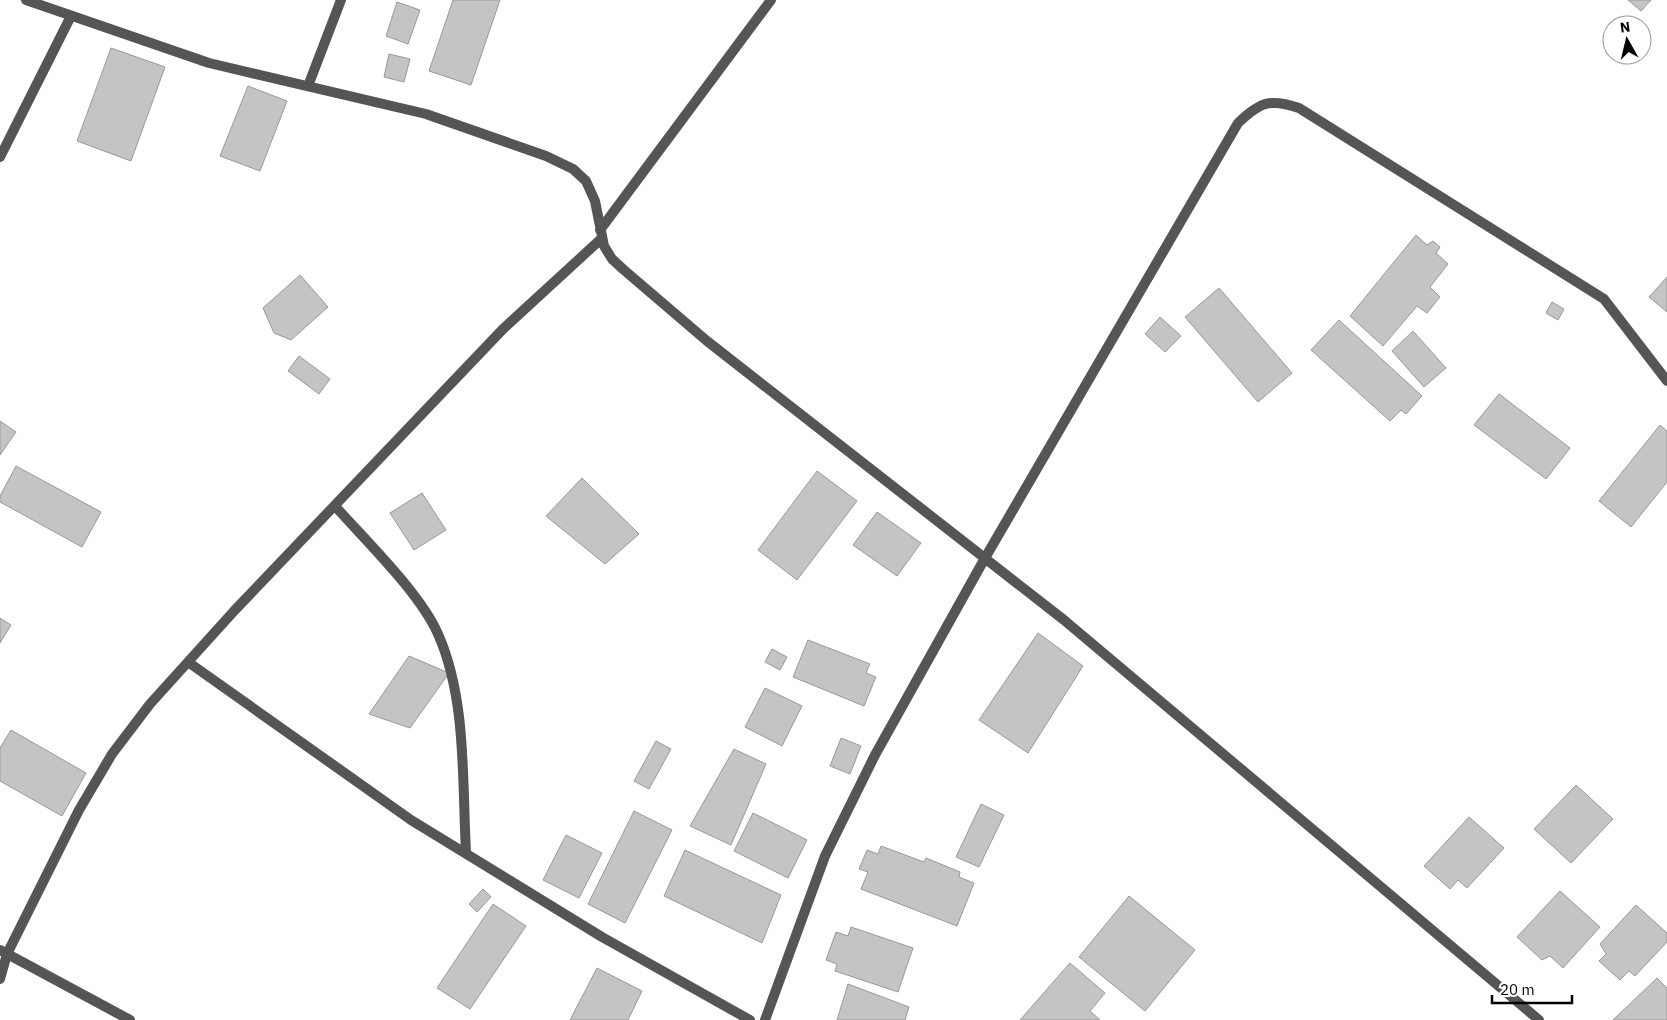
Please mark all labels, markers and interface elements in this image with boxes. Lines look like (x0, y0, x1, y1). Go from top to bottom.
north arrow (1602, 15, 1652, 65)
text: N (1619, 18, 1631, 37)
scale bar (1492, 972, 1572, 1004)
text: 20 m (1500, 980, 1535, 999)

